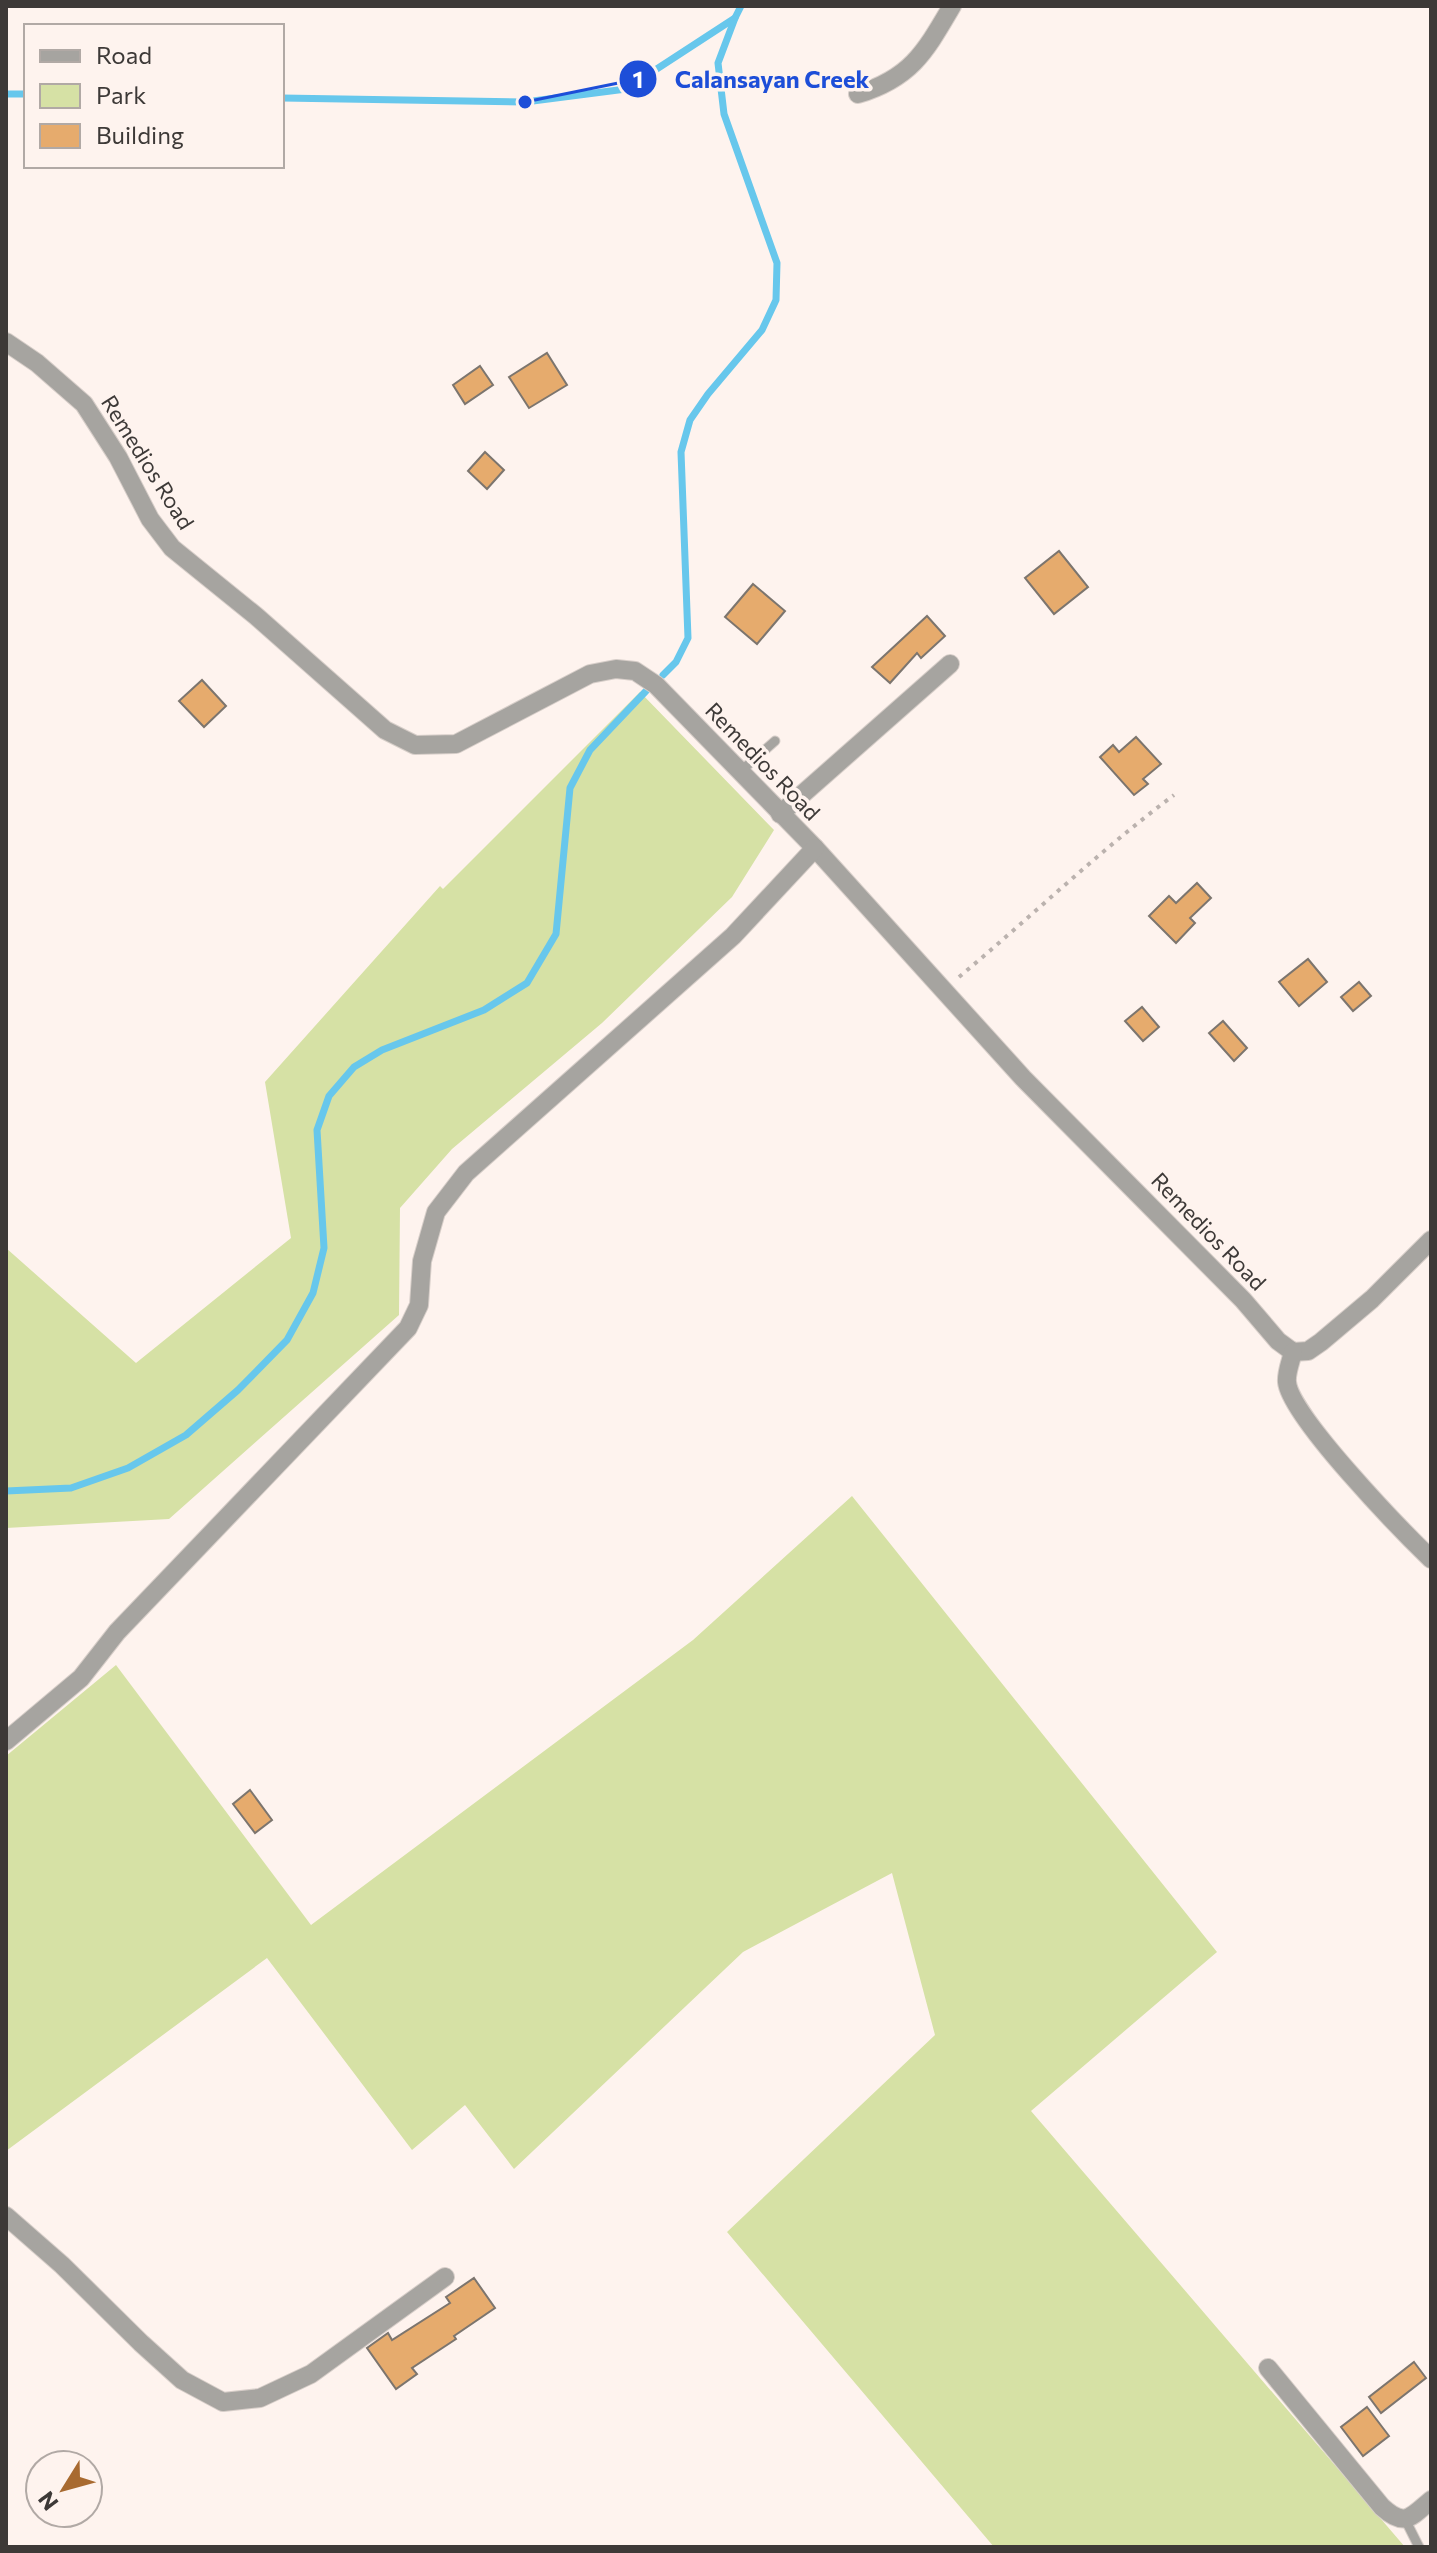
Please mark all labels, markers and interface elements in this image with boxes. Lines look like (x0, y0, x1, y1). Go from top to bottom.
legend (24, 24, 284, 168)
text: Road (96, 40, 152, 69)
callout: Calansayan Creek (618, 55, 885, 103)
text: 1 (633, 64, 643, 93)
text: Calansayan Creek (675, 64, 870, 93)
text: Park (96, 80, 146, 109)
text: Building (96, 120, 184, 149)
street label: Remedios Road (96, 390, 200, 534)
street label: Remedios Road (700, 696, 826, 826)
street label: Remedios Road (1146, 1166, 1272, 1296)
north arrow (24, 2449, 104, 2529)
text: N (32, 2487, 63, 2516)

